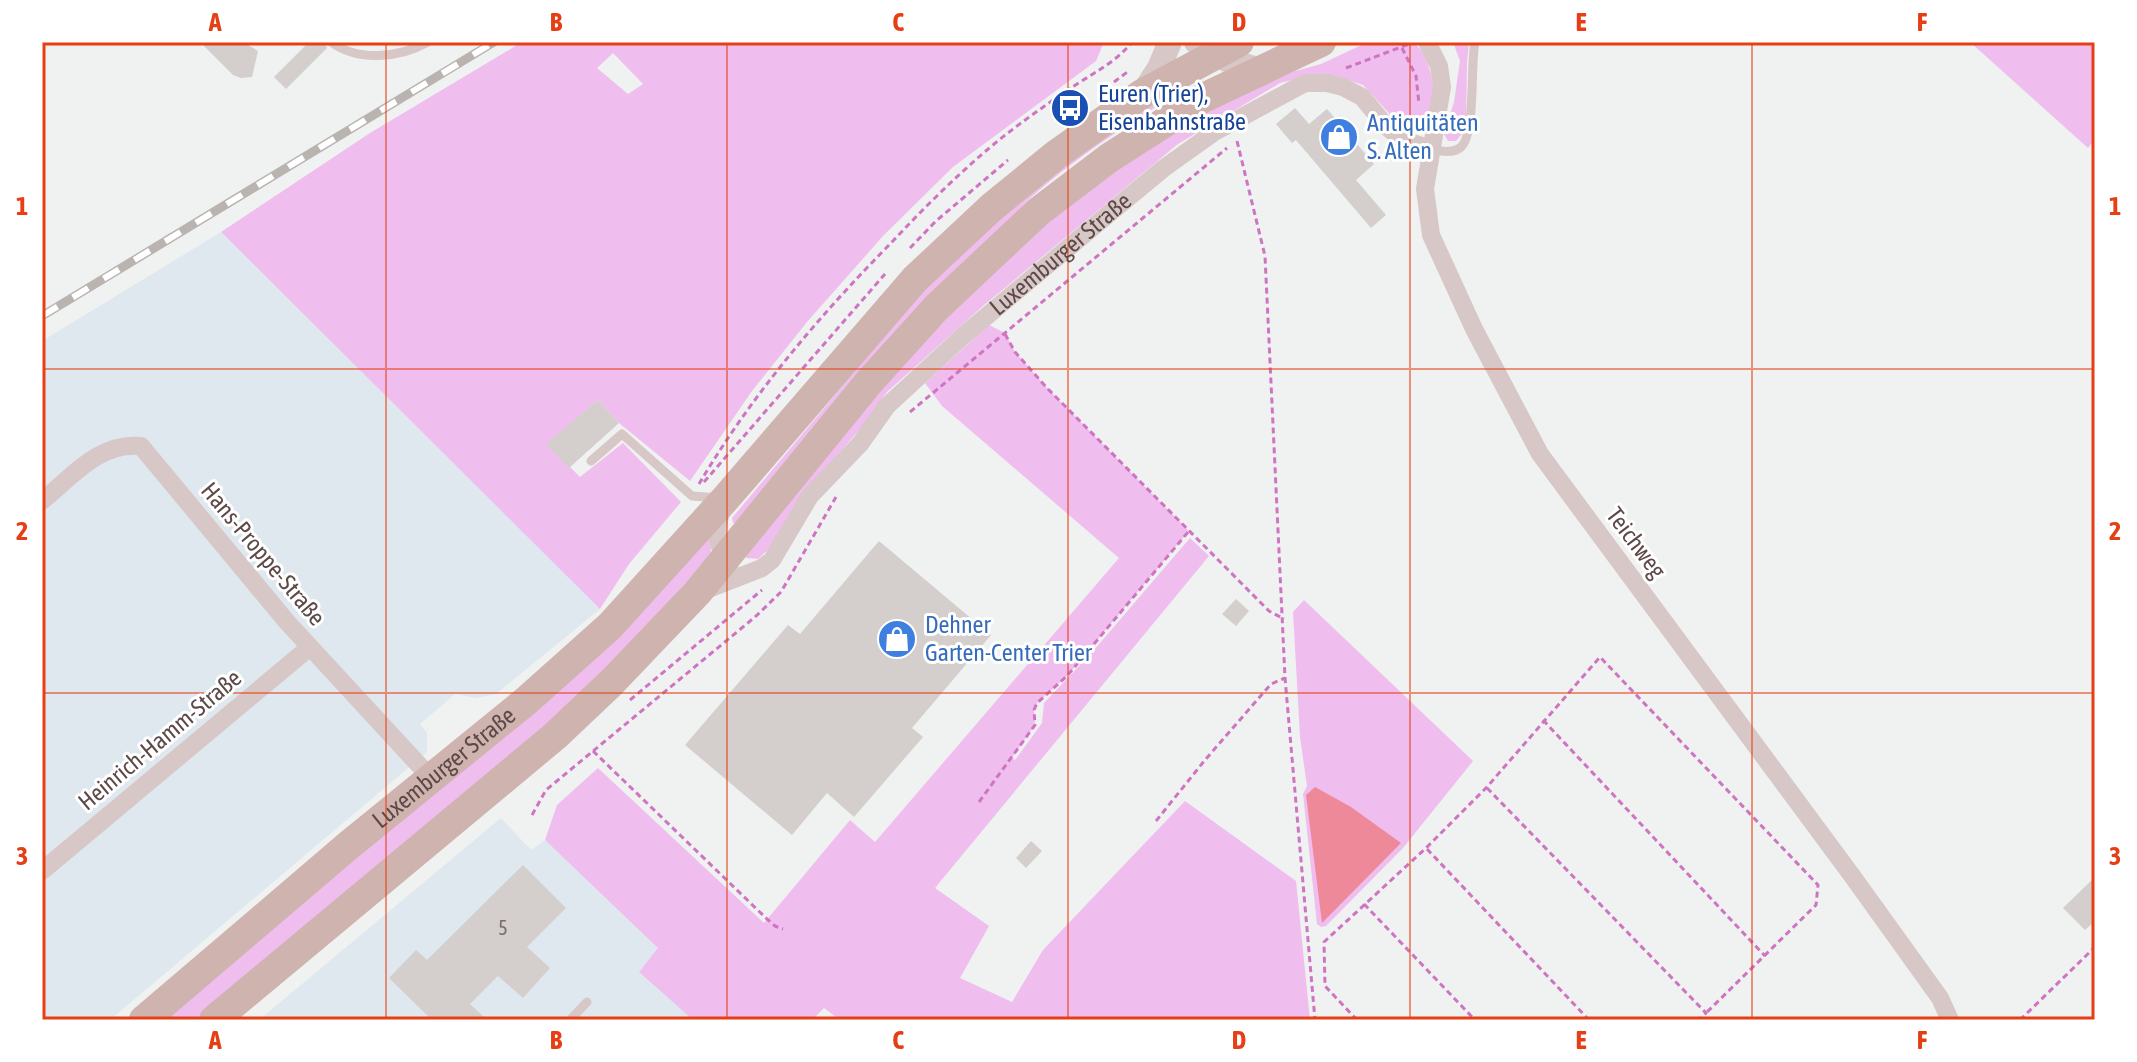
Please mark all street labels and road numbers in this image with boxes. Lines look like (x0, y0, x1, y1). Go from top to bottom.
street label: Luxemburger Straße (984, 187, 1136, 321)
street label: Hans-Proppe-Straße (196, 477, 331, 631)
street label: Teichweg (1601, 502, 1672, 584)
street label: Heinrich-Hamm-Straße (73, 664, 246, 815)
street label: Luxemburger Straße (367, 701, 520, 833)

